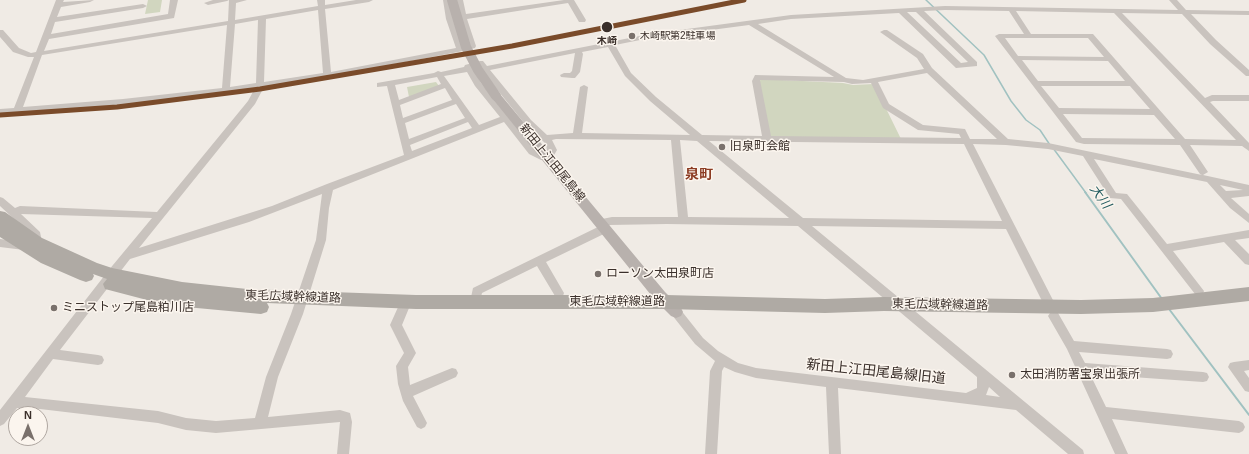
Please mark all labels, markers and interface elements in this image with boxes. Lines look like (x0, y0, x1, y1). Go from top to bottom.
marker: 木崎 (600, 20, 614, 34)
place label: 木崎駅第2駐車場 (640, 30, 716, 42)
marker: 木崎駅第2駐車場 (627, 31, 637, 41)
place label: 木崎 (597, 35, 617, 47)
street label: 新田上江田尾島線 (516, 121, 588, 205)
place label: 旧泉町会館 (730, 140, 790, 154)
marker: 旧泉町会館 (717, 142, 727, 152)
district label: 泉町 (685, 167, 713, 183)
water label: 大川 (1086, 182, 1114, 212)
place label: ローソン太田泉町店 (606, 267, 714, 281)
marker: ローソン太田泉町店 (593, 269, 603, 279)
street label: 東毛広域幹線道路 (245, 288, 341, 306)
street label: 東毛広域幹線道路 (569, 295, 665, 309)
street label: 東毛広域幹線道路 (892, 297, 988, 313)
place label: ミニストップ尾島粕川店 (62, 301, 194, 315)
marker: ミニストップ尾島粕川店 (49, 303, 59, 313)
street label: 新田上江田尾島線旧道 (806, 356, 946, 388)
place label: 太田消防署宝泉出張所 (1020, 368, 1140, 382)
marker: 太田消防署宝泉出張所 (1007, 370, 1017, 380)
north arrow (8, 406, 48, 446)
text: N (24, 409, 32, 421)

